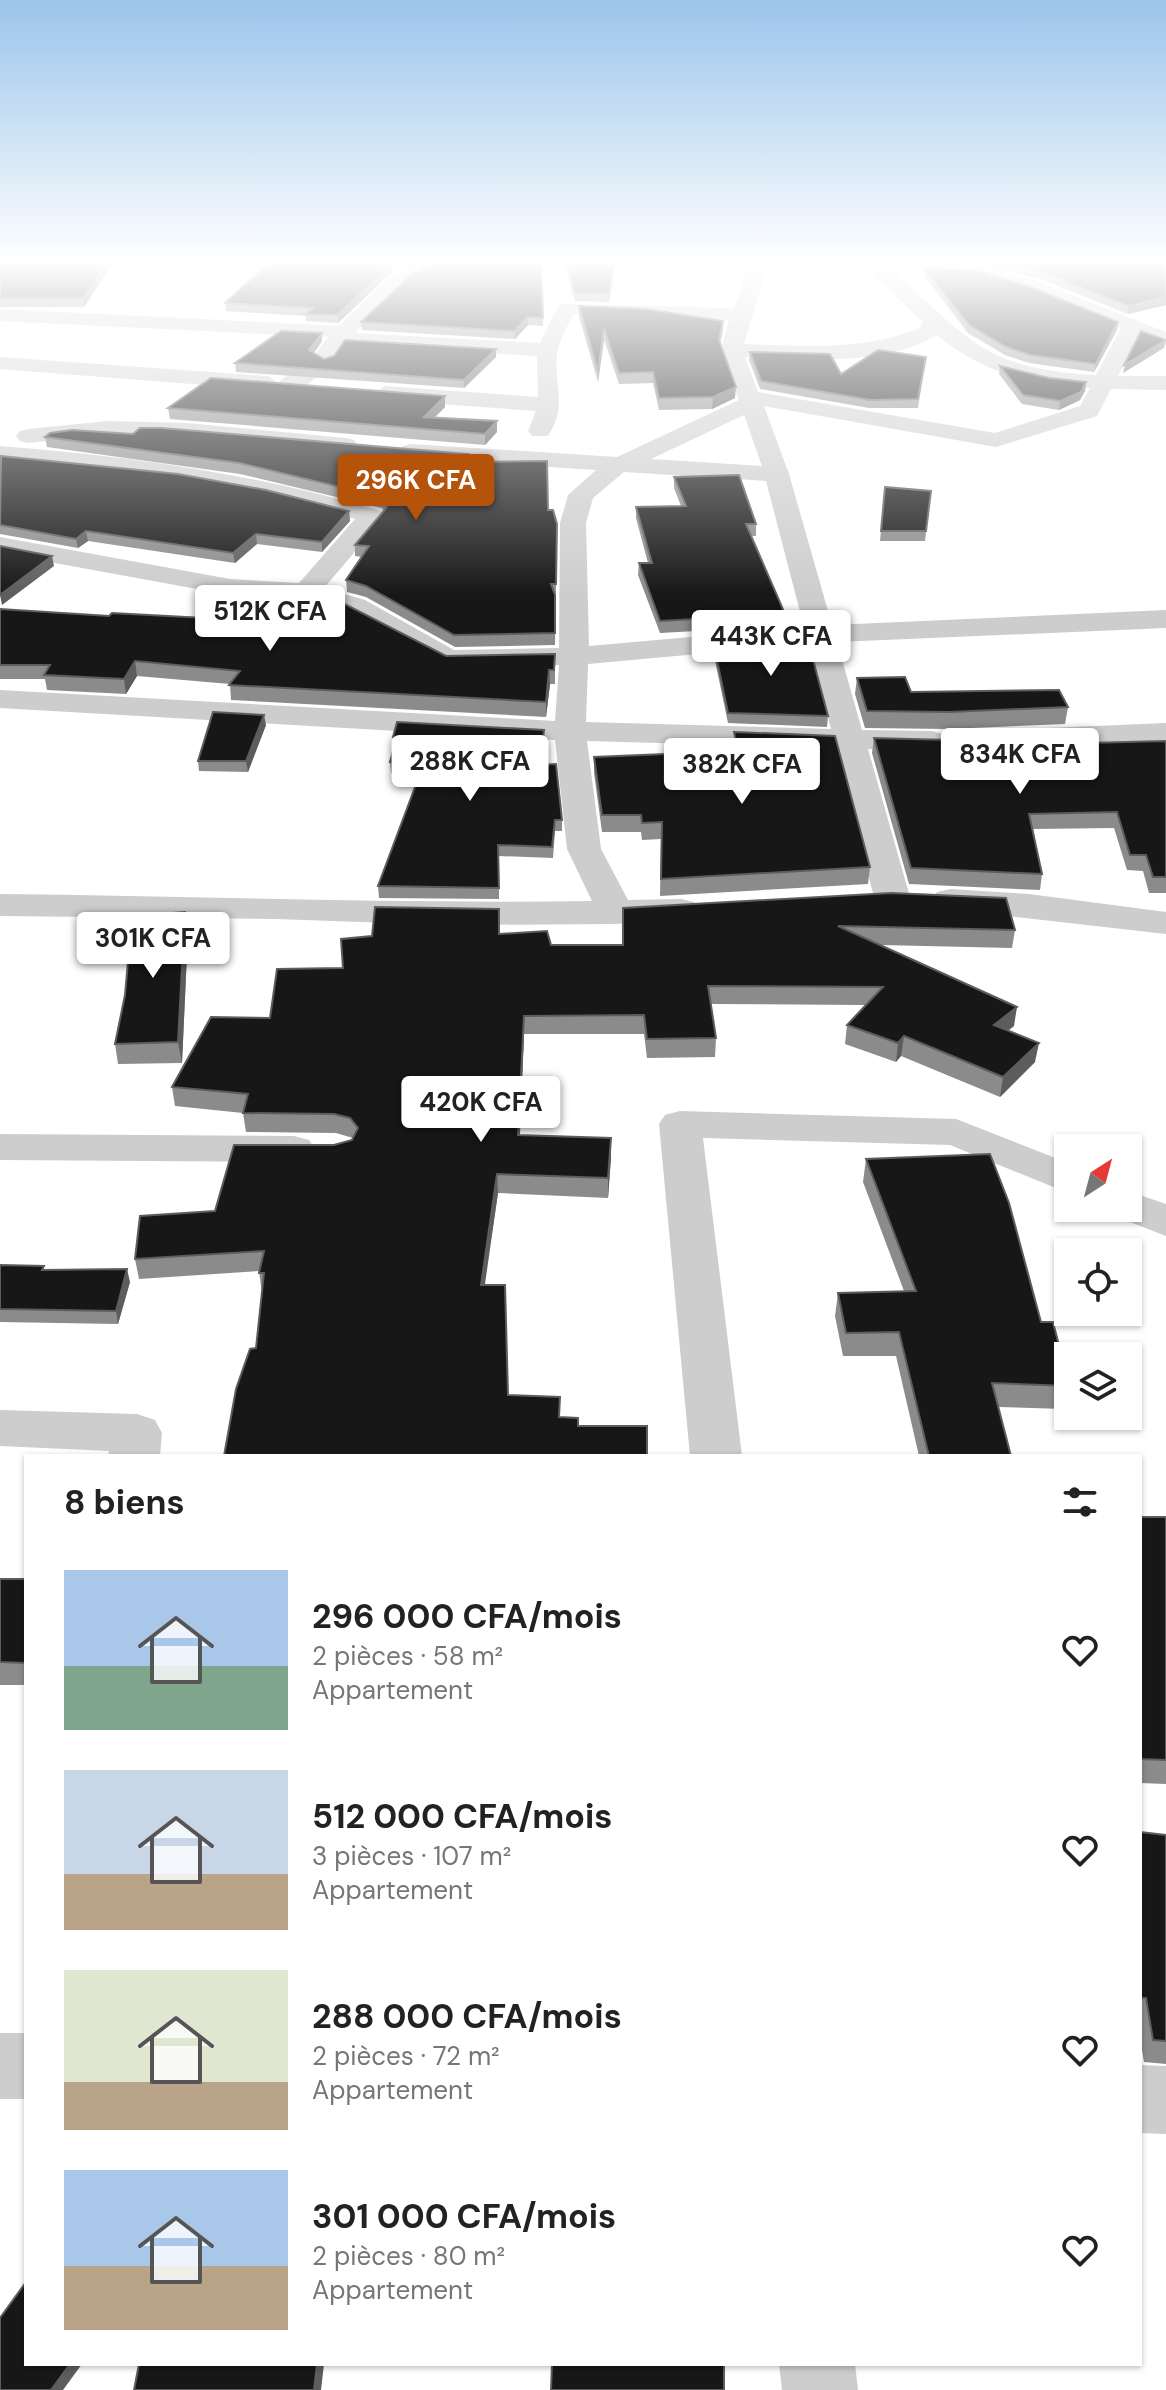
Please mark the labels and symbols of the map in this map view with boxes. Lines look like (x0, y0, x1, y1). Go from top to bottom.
pin: 296K CFA (333, 454, 499, 522)
pin: 512K CFA (187, 585, 353, 653)
pin: 443K CFA (688, 610, 854, 678)
pin: 834K CFA (937, 728, 1103, 796)
pin: 288K CFA (387, 735, 553, 803)
pin: 382K CFA (659, 738, 825, 806)
pin: 301K CFA (70, 912, 236, 980)
pin: 420K CFA (398, 1076, 564, 1144)
north arrow (1054, 1134, 1142, 1222)

